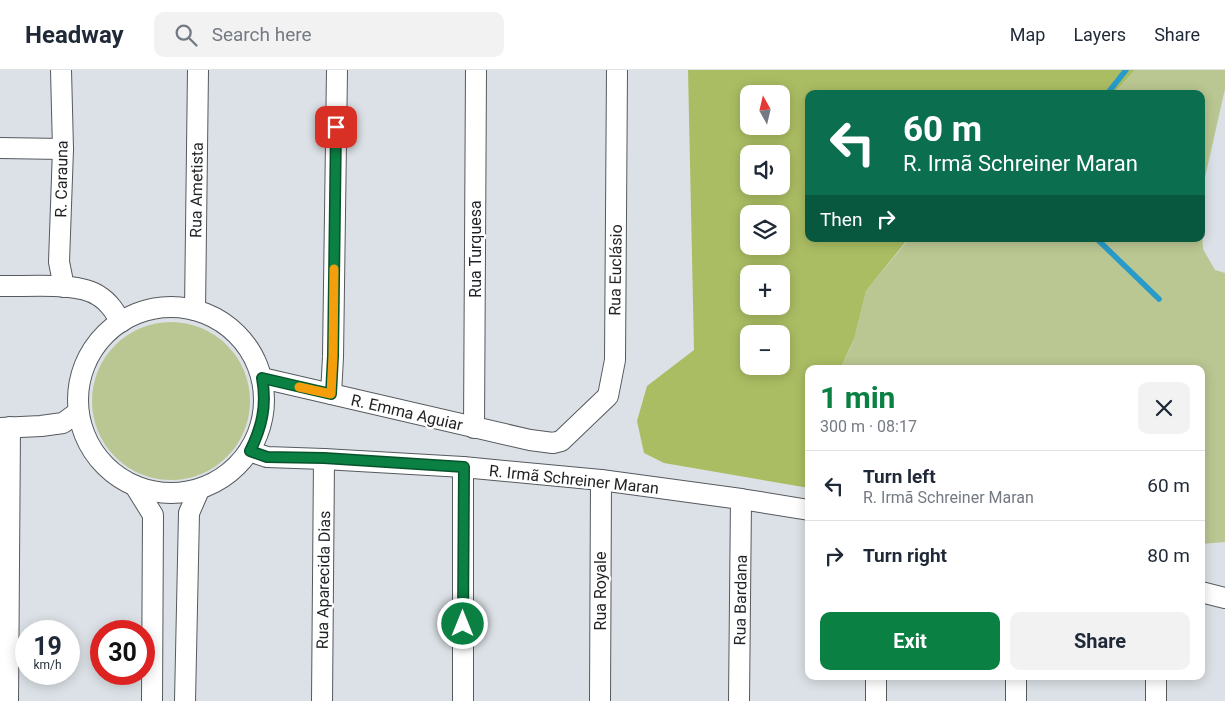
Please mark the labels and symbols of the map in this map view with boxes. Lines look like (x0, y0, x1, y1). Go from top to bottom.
north arrow (740, 85, 790, 135)
pin (315, 106, 357, 148)
street label: R. Carauna (51, 140, 72, 218)
street label: Rua Ametista (186, 142, 207, 238)
street label: Rua Turquesa (466, 200, 485, 298)
street label: Rua Euclásio (605, 224, 626, 316)
street label: R. Emma Aguiar (349, 390, 465, 435)
street label: R. Irmã Schreiner Maran (488, 461, 660, 498)
street label: Rua Aparecida Dias (313, 511, 334, 649)
street label: Rua Royale (591, 552, 610, 630)
street label: Rua Bardana (730, 555, 751, 645)
position arrow (436, 597, 488, 649)
speed limit sign: 30 (90, 620, 155, 685)

